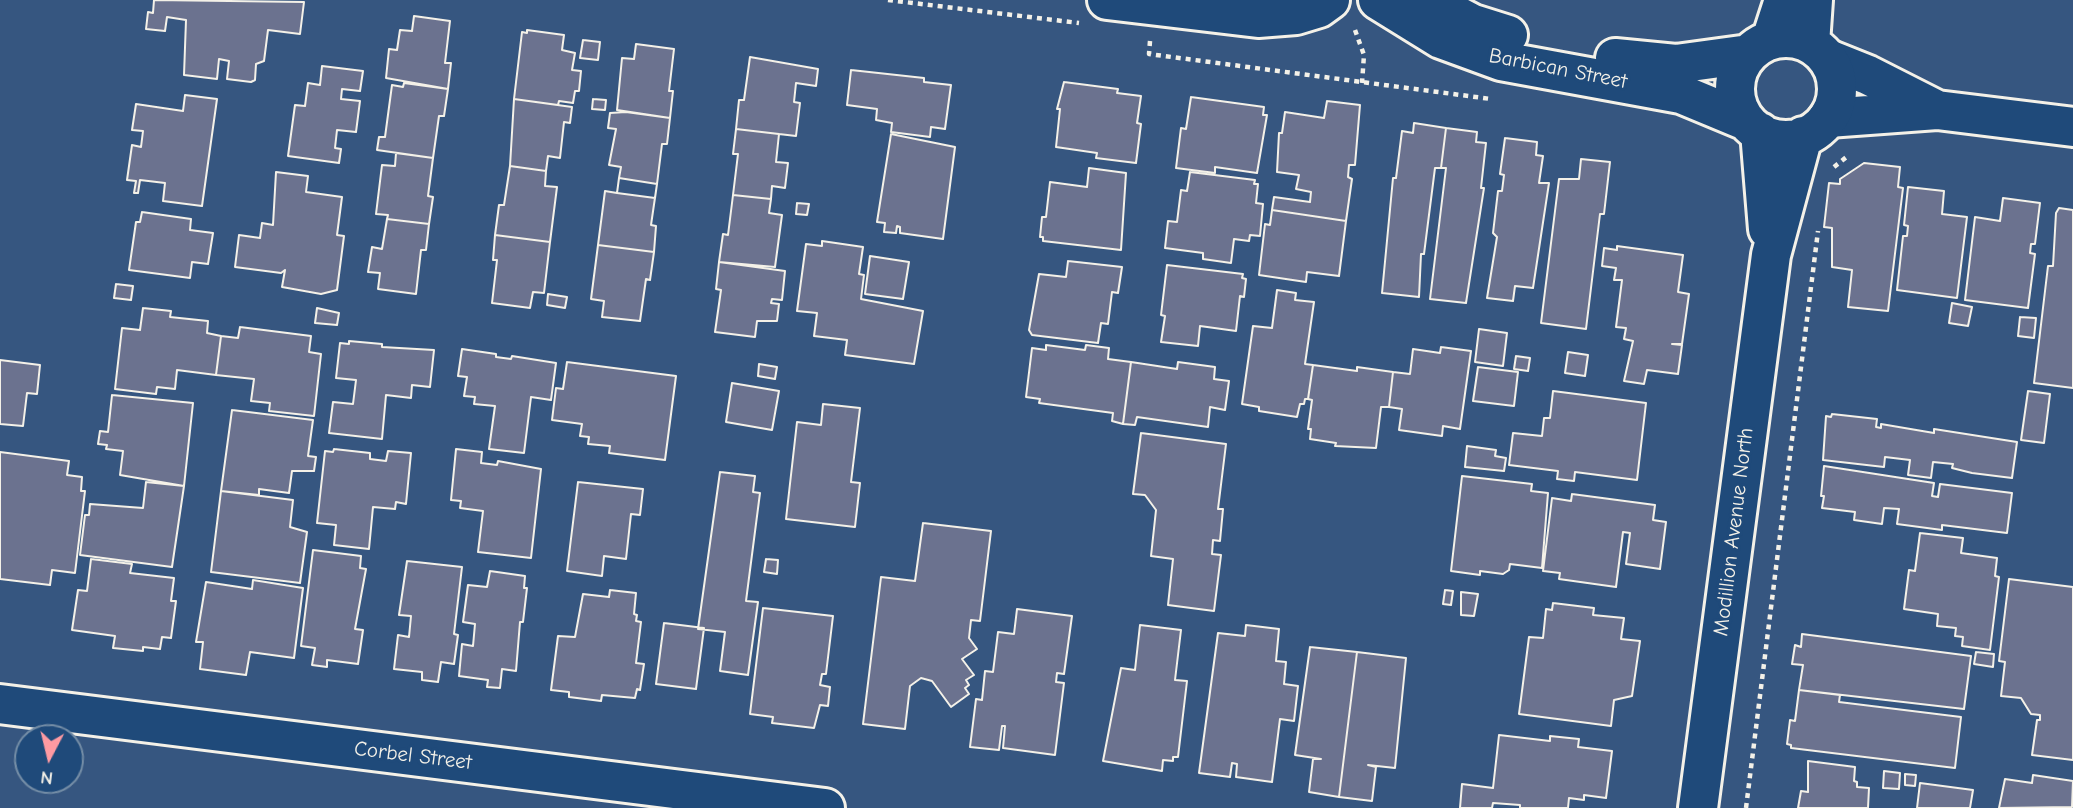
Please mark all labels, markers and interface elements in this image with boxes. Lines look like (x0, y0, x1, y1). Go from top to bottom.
street label: Barbican Street (1487, 43, 1629, 95)
street label: Modillion Avenue North (1709, 426, 1759, 638)
north arrow (14, 724, 84, 794)
street label: Corbel Street (353, 736, 473, 776)
text: N (39, 766, 54, 790)

